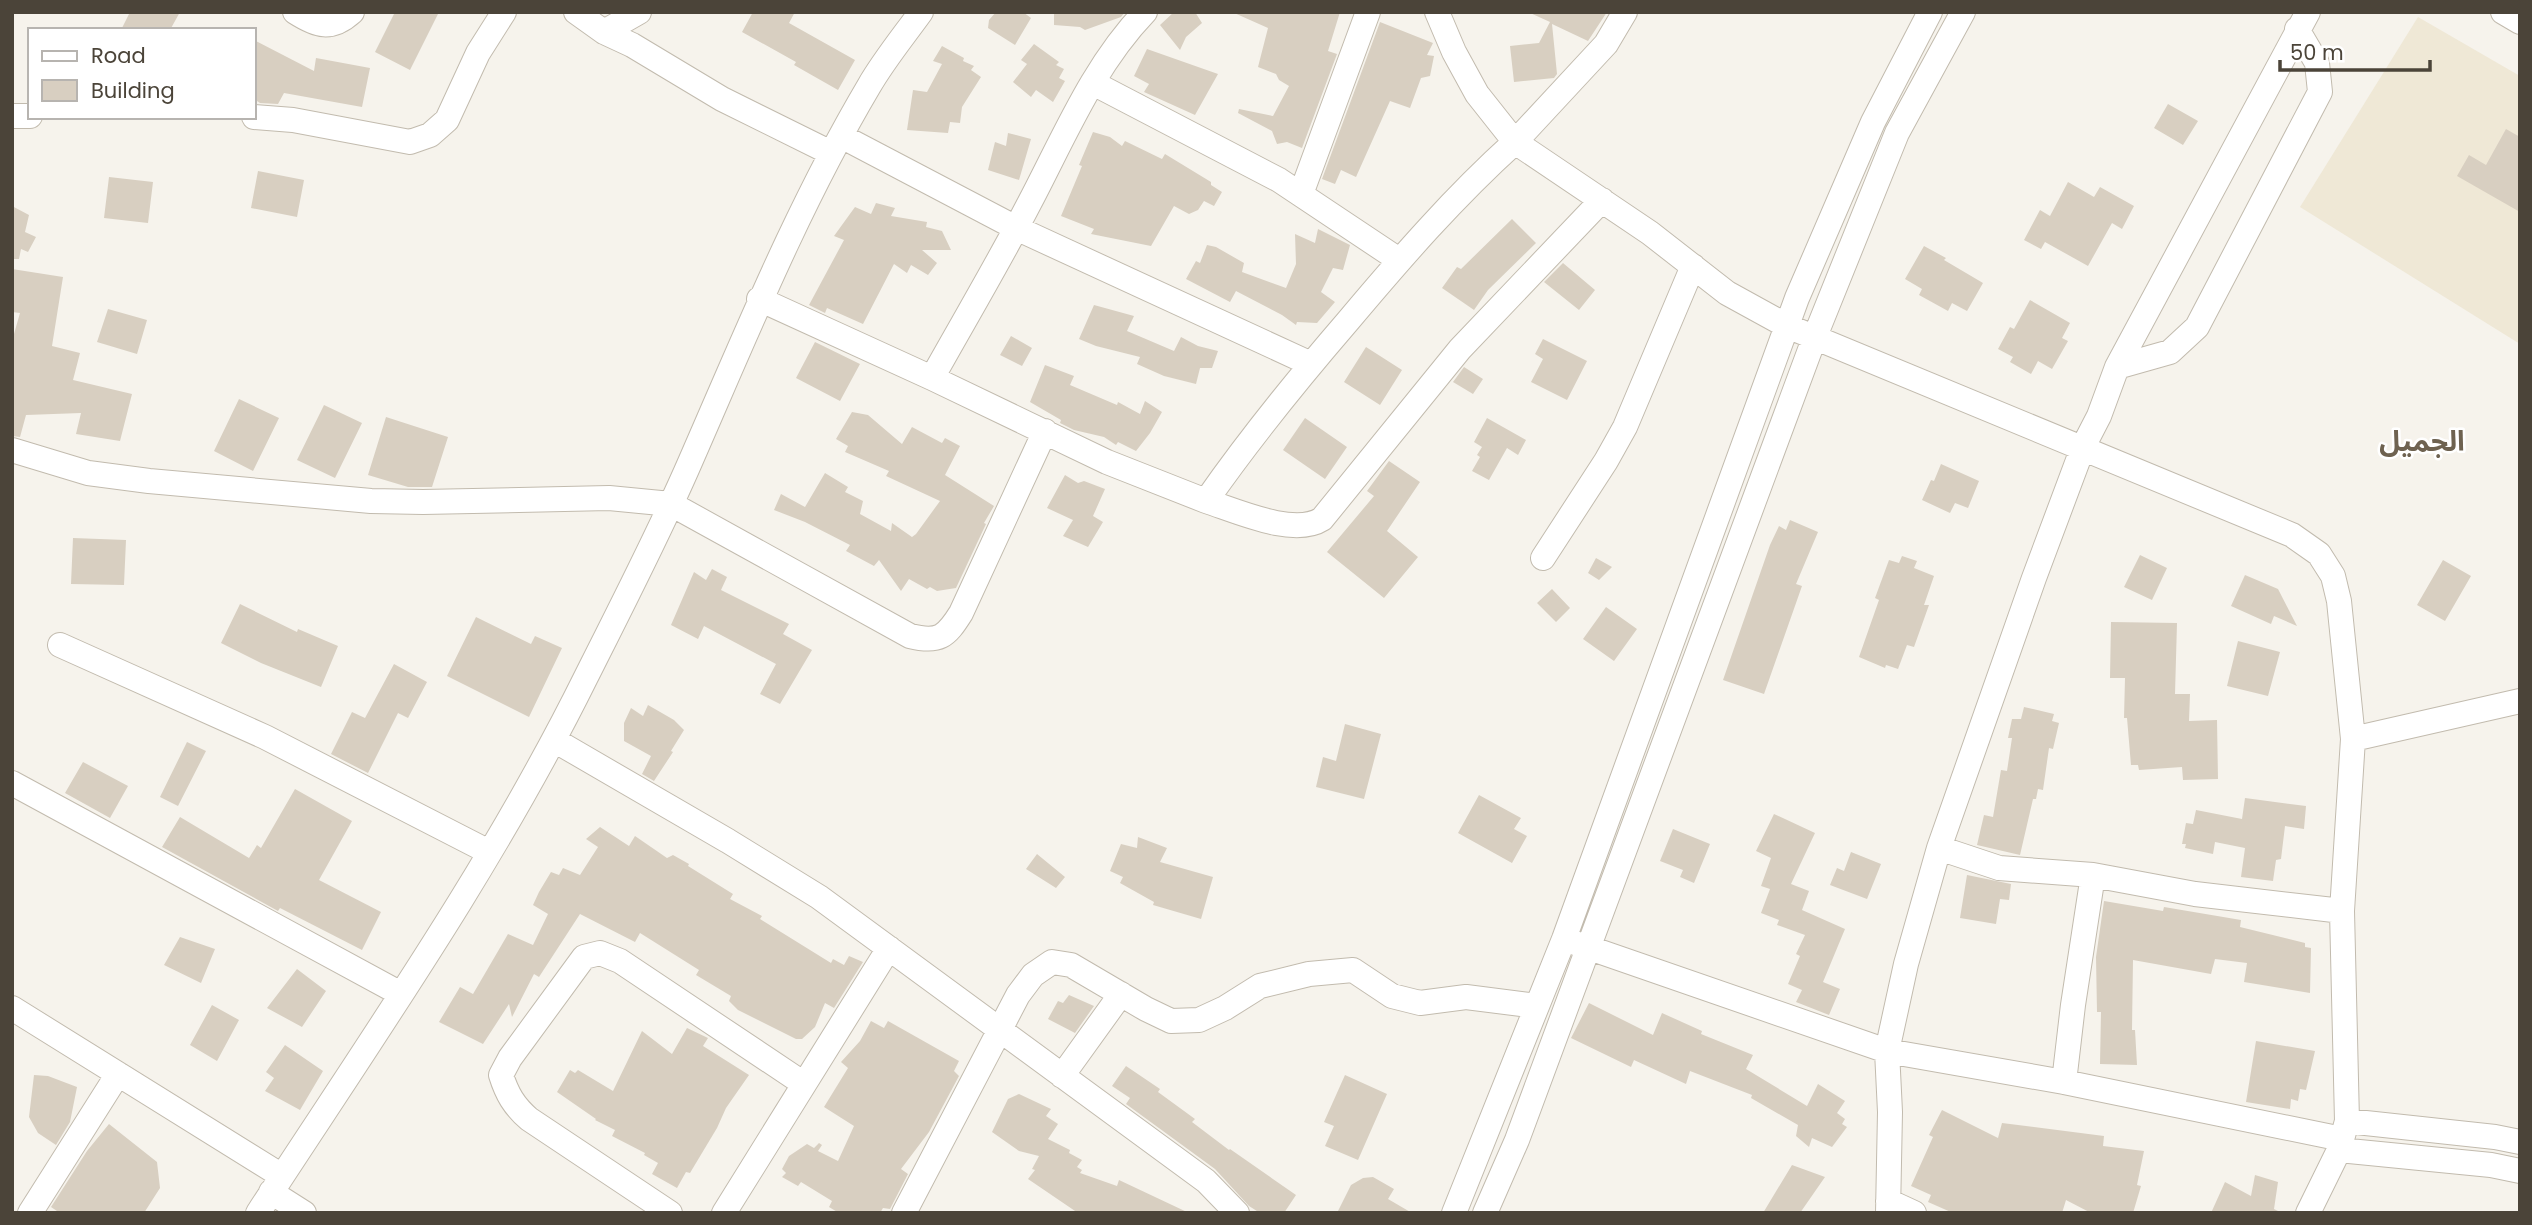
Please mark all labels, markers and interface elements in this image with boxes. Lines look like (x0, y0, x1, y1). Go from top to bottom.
legend (28, 28, 256, 119)
scale bar (2280, 28, 2430, 72)
text: 50 m (2290, 38, 2344, 67)
text: Road (91, 41, 146, 70)
text: Building (91, 76, 175, 105)
district label: الجميل (2379, 422, 2465, 461)

